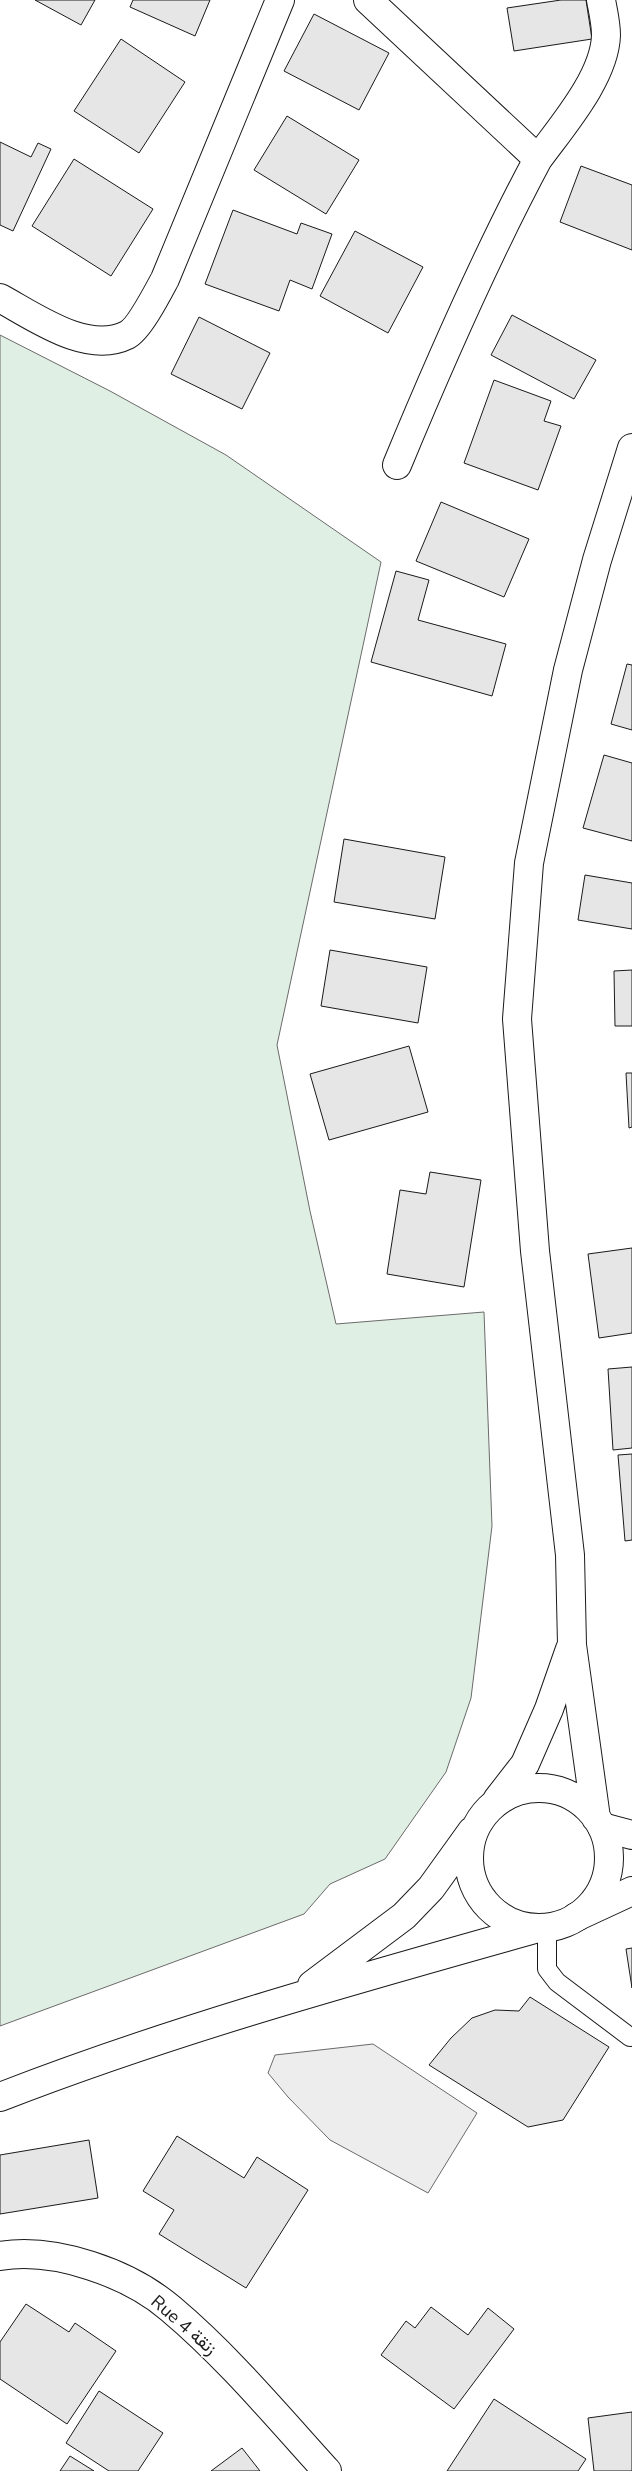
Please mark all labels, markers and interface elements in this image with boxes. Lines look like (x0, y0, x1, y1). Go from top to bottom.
street label: Rue 4 زنقة (146, 2290, 222, 2360)

